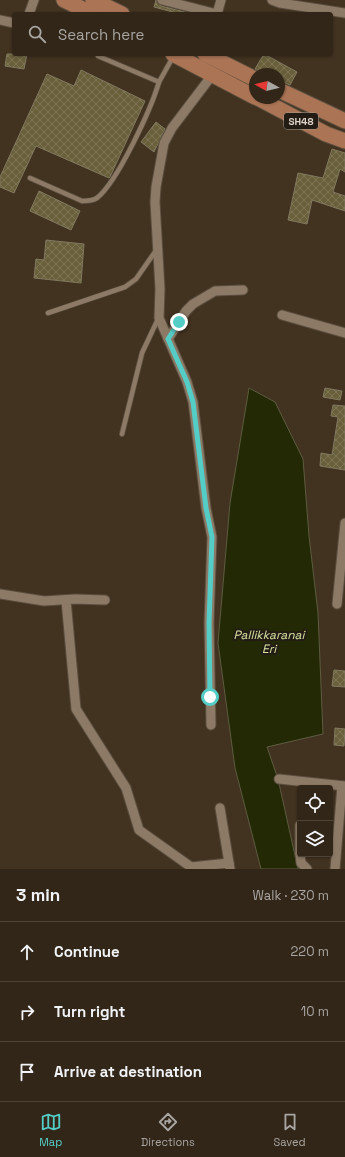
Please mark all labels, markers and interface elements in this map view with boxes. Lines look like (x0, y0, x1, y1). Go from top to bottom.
search box (12, 12, 333, 56)
icon: search (26, 23, 48, 45)
text: Search here (58, 25, 144, 44)
north arrow (249, 68, 285, 104)
road number: SH48 (284, 113, 318, 129)
route end (170, 313, 188, 331)
water label: Pallikkaranai Eri (234, 627, 307, 657)
route start (201, 688, 219, 706)
map controls (297, 785, 333, 857)
button: locate (297, 785, 333, 821)
button: layers (297, 821, 333, 857)
text: 3 min (16, 884, 60, 906)
text: Walk · 230 m (252, 887, 329, 904)
icon: ahead (16, 941, 38, 963)
text: Continue (54, 942, 120, 961)
text: 220 m (290, 943, 329, 960)
icon: right (16, 1001, 38, 1023)
text: Turn right (54, 1002, 125, 1021)
text: 10 m (301, 1003, 329, 1020)
icon: arrive (16, 1061, 38, 1083)
text: Arrive at destination (54, 1062, 202, 1081)
tab: Map (39, 1111, 62, 1149)
tab: Directions (141, 1111, 195, 1149)
tab: Saved (274, 1111, 306, 1149)

